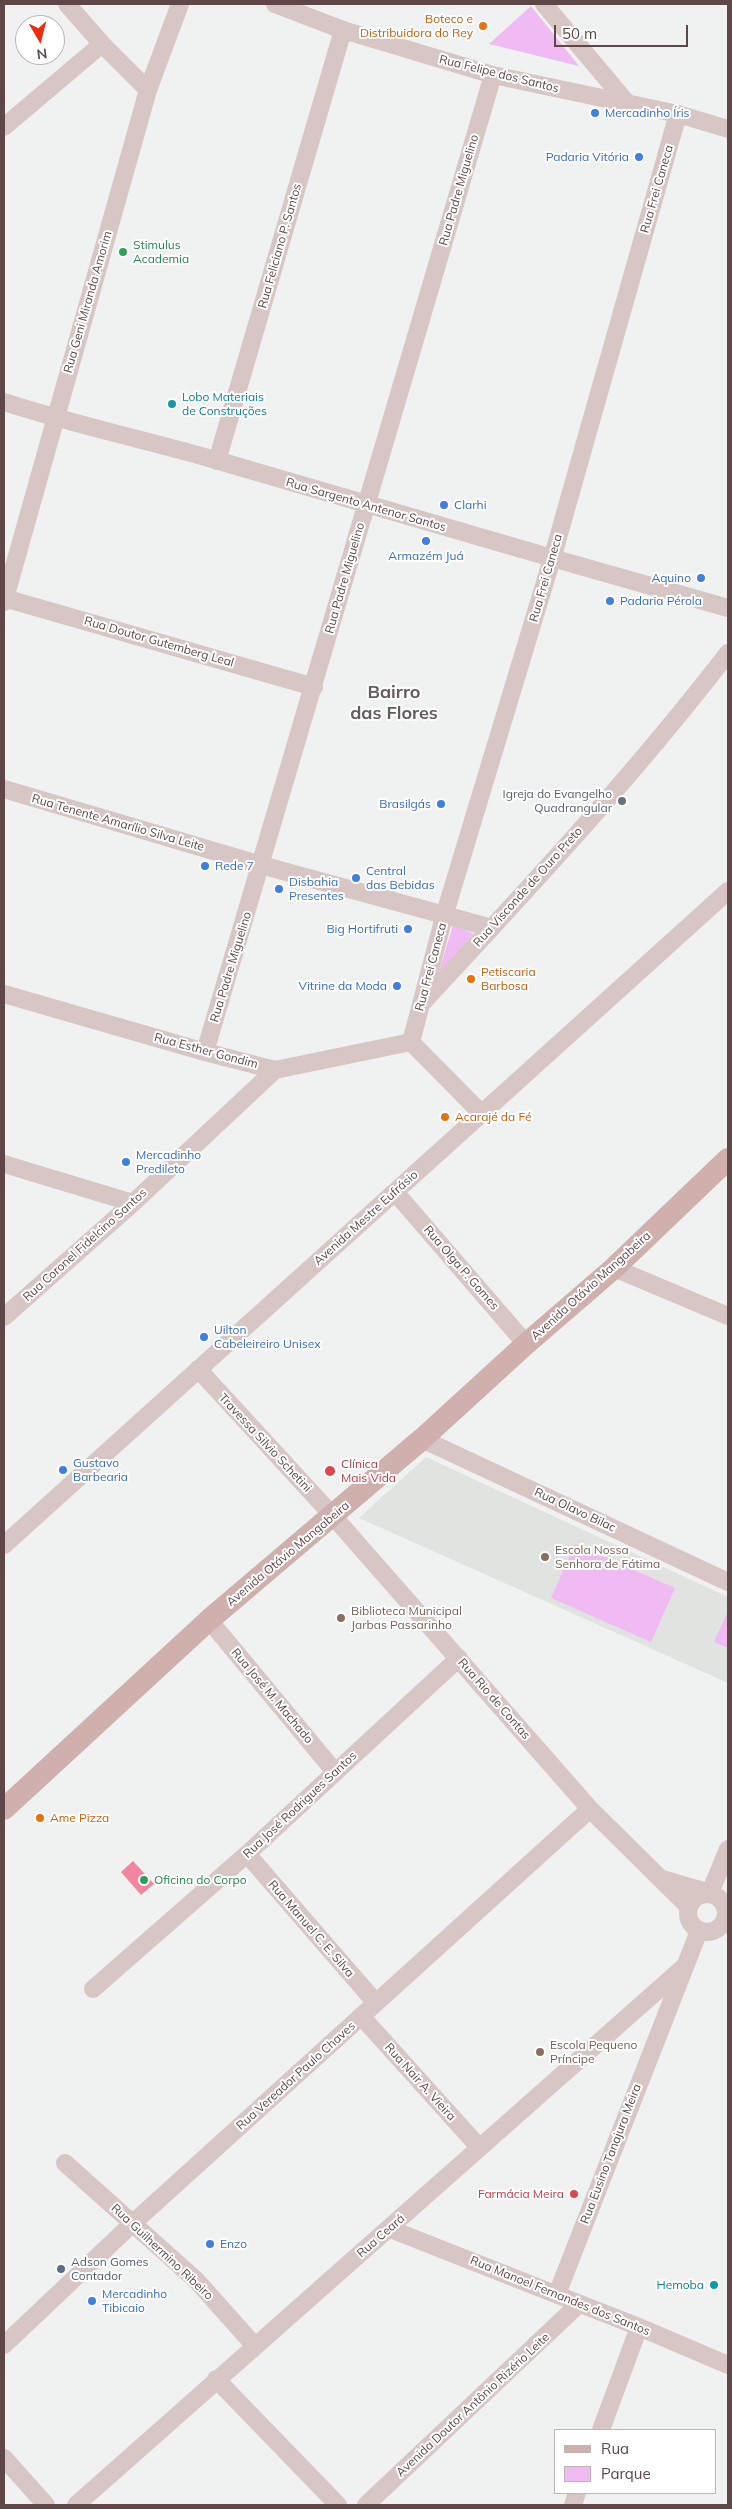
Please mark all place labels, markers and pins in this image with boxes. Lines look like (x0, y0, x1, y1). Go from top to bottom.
place label: Boteco e Distribuidora do Rey (360, 12, 473, 40)
marker: Boteco e Distribuidora do Rey (477, 20, 489, 32)
place label: Mercadinho Íris (605, 106, 690, 120)
marker: Mercadinho Íris (589, 107, 601, 119)
place label: Padaria Vitória (546, 150, 629, 164)
marker: Padaria Vitória (633, 151, 645, 163)
place label: Stimulus Academia (133, 238, 189, 266)
marker: Stimulus Academia (117, 246, 129, 258)
place label: Lobo Materiais de Construções (182, 390, 267, 418)
marker: Lobo Materiais de Construções (166, 398, 178, 410)
place label: Clarhi (454, 498, 487, 512)
marker: Clarhi (438, 499, 450, 511)
marker: Armazém Juá (420, 535, 432, 547)
place label: Armazém Juá (388, 549, 464, 563)
place label: Aquino (651, 571, 691, 585)
marker: Aquino (695, 572, 707, 584)
place label: Padaria Pérola (620, 594, 702, 608)
marker: Padaria Pérola (604, 595, 616, 607)
place label: Igreja do Evangelho Quadrangular (503, 787, 612, 815)
marker: Igreja do Evangelho Quadrangular (616, 795, 628, 807)
place label: Brasilgás (379, 797, 431, 811)
marker: Brasilgás (435, 798, 447, 810)
place label: Rede 7 (215, 859, 254, 873)
marker: Rede 7 (199, 860, 211, 872)
place label: Central das Bebidas (366, 864, 435, 892)
marker: Central das Bebidas (350, 872, 362, 884)
place label: Disbahia Presentes (289, 875, 344, 903)
marker: Disbahia Presentes (273, 883, 285, 895)
place label: Big Hortifruti (326, 922, 398, 936)
marker: Big Hortifruti (402, 923, 414, 935)
place label: Petiscaria Barbosa (481, 965, 536, 993)
marker: Petiscaria Barbosa (465, 973, 477, 985)
place label: Vitrine da Moda (299, 979, 387, 993)
marker: Vitrine da Moda (391, 980, 403, 992)
place label: Acarajé da Fé (455, 1110, 531, 1124)
marker: Acarajé da Fé (439, 1111, 451, 1123)
place label: Mercadinho Predileto (136, 1148, 201, 1176)
marker: Mercadinho Predileto (120, 1156, 132, 1168)
place label: Uilton Cabeleireiro Unisex (214, 1323, 321, 1351)
marker: Uilton Cabeleireiro Unisex (198, 1331, 210, 1343)
place label: Gustavo Barbearia (73, 1456, 128, 1484)
place label: Clínica Mais Vida (341, 1457, 396, 1485)
marker: Gustavo Barbearia (57, 1464, 69, 1476)
marker: Clínica Mais Vida (323, 1464, 337, 1478)
place label: Escola Nossa Senhora de Fátima (555, 1543, 660, 1571)
marker: Escola Nossa Senhora de Fátima (539, 1551, 551, 1563)
place label: Biblioteca Municipal Jarbas Passarinho (351, 1604, 462, 1632)
marker: Biblioteca Municipal Jarbas Passarinho (335, 1612, 347, 1624)
place label: Ame Pizza (50, 1811, 109, 1825)
marker: Ame Pizza (34, 1812, 46, 1824)
place label: Oficina do Corpo (154, 1873, 247, 1887)
marker: Oficina do Corpo (138, 1874, 150, 1886)
place label: Escola Pequeno Príncipe (550, 2038, 637, 2066)
marker: Escola Pequeno Príncipe (534, 2046, 546, 2058)
place label: Farmácia Meira (478, 2187, 564, 2201)
marker: Farmácia Meira (568, 2188, 580, 2200)
place label: Enzo (220, 2237, 247, 2251)
marker: Enzo (204, 2238, 216, 2250)
place label: Adson Gomes Contador (71, 2255, 149, 2283)
marker: Adson Gomes Contador (55, 2263, 67, 2275)
place label: Hemoba (656, 2278, 704, 2292)
marker: Hemoba (708, 2279, 720, 2291)
place label: Mercadinho Tibicaio (102, 2287, 167, 2315)
marker: Mercadinho Tibicaio (86, 2295, 98, 2307)

